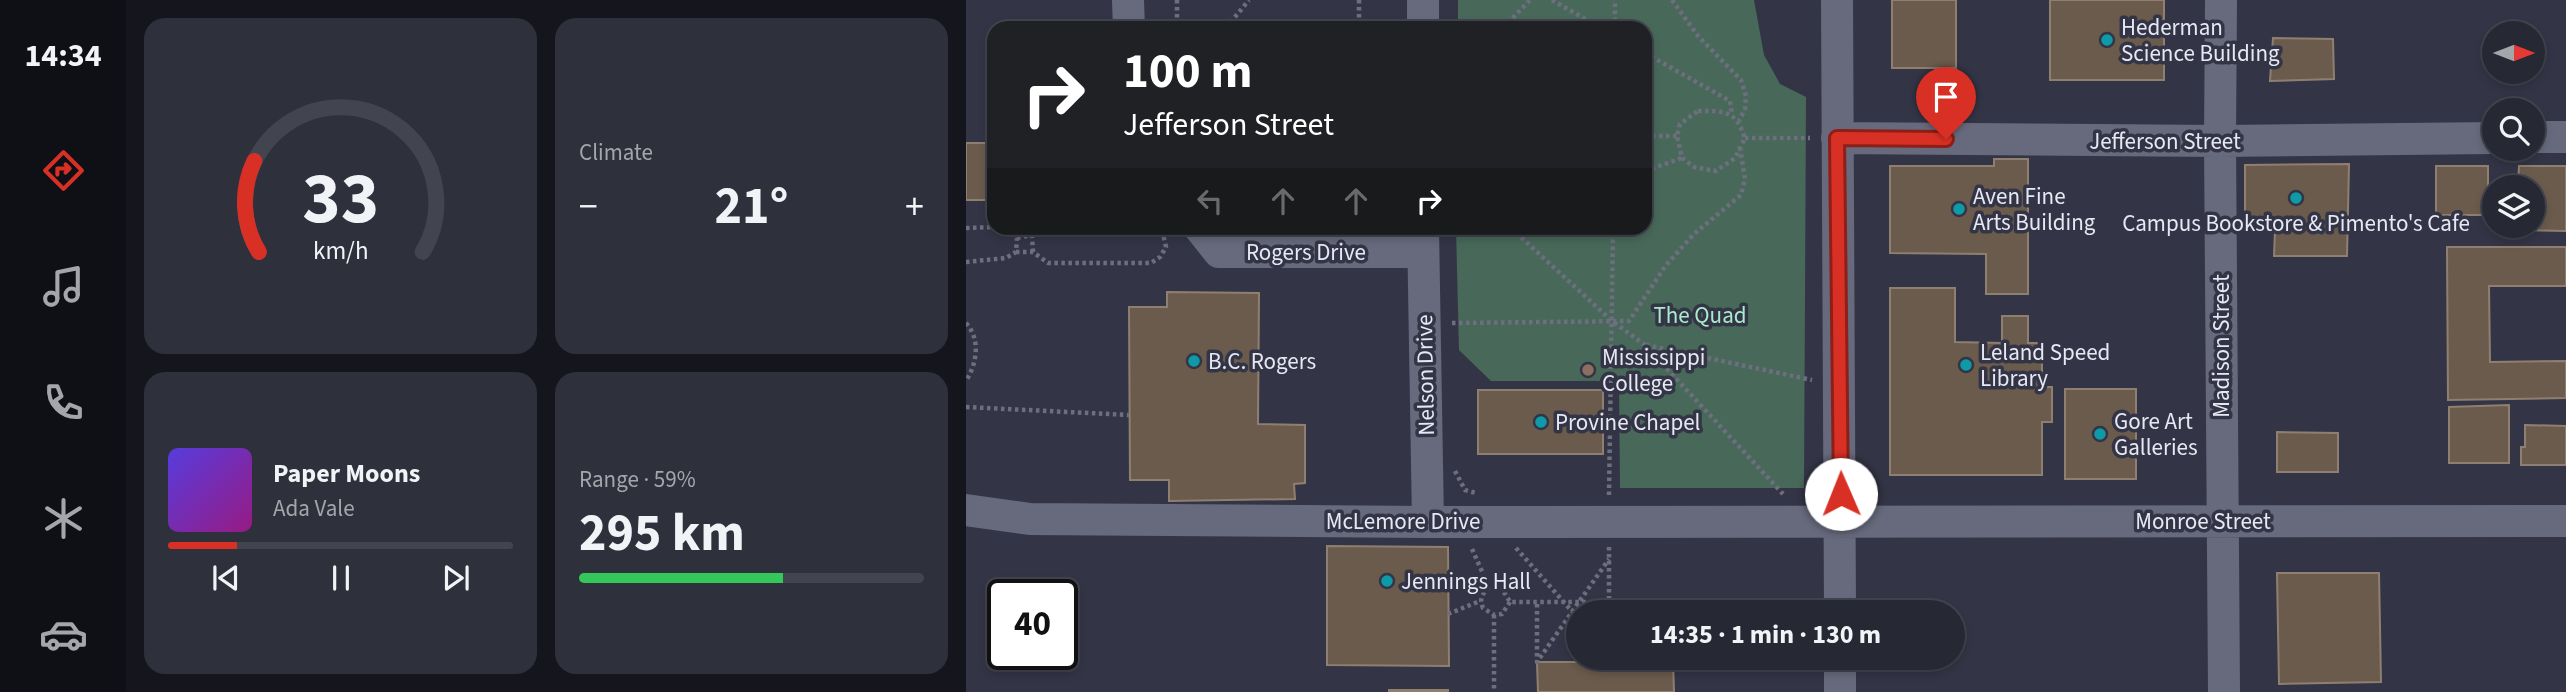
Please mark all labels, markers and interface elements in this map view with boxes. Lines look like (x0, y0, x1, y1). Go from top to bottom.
place label: Hederman Science Building (2121, 11, 2280, 70)
north arrow (2482, 21, 2544, 84)
map controls (2482, 21, 2545, 238)
marker: Hederman Science Building (2099, 32, 2115, 48)
text: 14:34 (24, 33, 102, 79)
text: 100 m (1123, 37, 1252, 107)
icon: right (1008, 49, 1099, 140)
pin (1916, 67, 1976, 139)
icon: arrive (1927, 78, 1965, 116)
button: search (2482, 98, 2545, 161)
text: Jefferson Street (1123, 102, 1334, 148)
street label: Jefferson Street (2089, 125, 2241, 158)
text: Climate (579, 136, 653, 169)
icon: directions (39, 146, 88, 195)
text: 33 (302, 147, 379, 251)
text: 21° (715, 170, 788, 244)
button: layers (2482, 175, 2545, 238)
text: − (579, 180, 598, 234)
text: + (905, 180, 924, 234)
place label: Aven Fine Arts Building (1973, 180, 2096, 239)
icon: left (1191, 182, 1229, 220)
icon: ahead (1264, 182, 1302, 220)
icon: ahead (1337, 182, 1375, 220)
icon: right (1410, 182, 1448, 220)
marker: Campus Bookstore & Pimento's Cafe (2288, 190, 2304, 206)
marker: Aven Fine Arts Building (1951, 201, 1967, 217)
place label: Campus Bookstore & Pimento's Cafe (2122, 207, 2470, 240)
text: km/h (313, 233, 368, 269)
street label: Rogers Drive (1246, 236, 1366, 269)
icon: music (39, 262, 88, 311)
street label: Madison Street (2205, 274, 2238, 418)
park label: The Quad (1654, 299, 1747, 332)
street label: Nelson Drive (1408, 314, 1443, 436)
place label: Leland Speed Library (1980, 336, 2110, 395)
place label: Mississippi College (1602, 341, 1705, 400)
place label: B.C. Rogers (1208, 345, 1316, 378)
marker: B.C. Rogers (1186, 353, 1202, 369)
marker: Leland Speed Library (1958, 357, 1974, 373)
marker: Mississippi College (1580, 362, 1596, 378)
icon: phone (39, 378, 88, 427)
place label: Gore Art Galleries (2114, 405, 2198, 464)
place label: Provine Chapel (1555, 406, 1700, 439)
marker: Provine Chapel (1533, 414, 1549, 430)
marker: Gore Art Galleries (2092, 426, 2108, 442)
text: Paper Moons (273, 455, 420, 492)
position arrow (1804, 457, 1878, 531)
text: Range · 59% (579, 463, 696, 496)
text: Ada Vale (273, 492, 355, 525)
icon: climate (39, 494, 88, 543)
text: 295 km (579, 497, 745, 571)
street label: McLemore Drive (1326, 505, 1480, 538)
street label: Monroe Street (2135, 505, 2271, 538)
icon: previous (207, 559, 245, 597)
icon: pause (322, 559, 360, 597)
icon: next (437, 559, 475, 597)
place label: Jennings Hall (1401, 565, 1531, 598)
marker: Jennings Hall (1379, 573, 1395, 589)
speed limit sign: 40 (987, 579, 1078, 670)
icon: car (39, 610, 88, 659)
text: 14:35 · 1 min · 130 m (1650, 616, 1881, 653)

